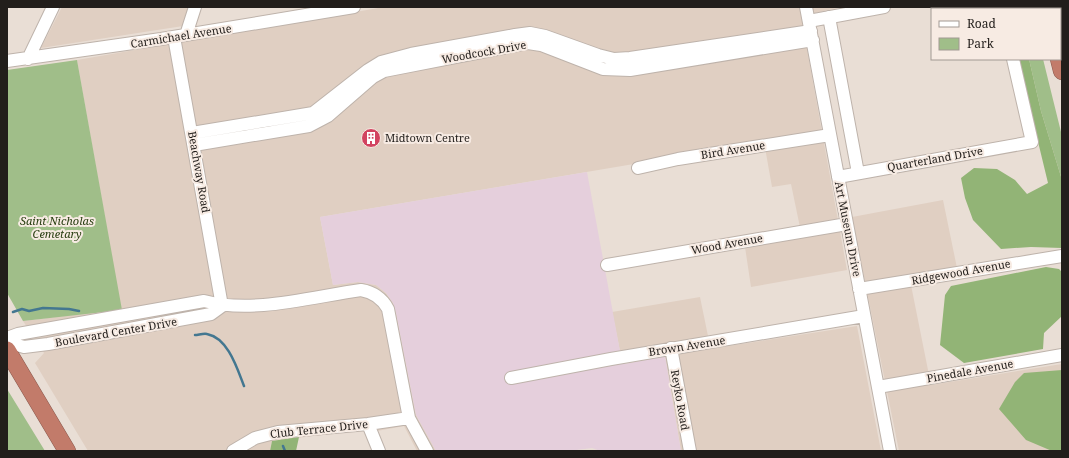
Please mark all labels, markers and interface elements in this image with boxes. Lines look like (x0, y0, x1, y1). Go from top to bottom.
legend (931, 8, 1061, 60)
text: Road (967, 15, 997, 32)
street label: Carmichael Avenue (129, 20, 233, 51)
text: Park (967, 35, 995, 52)
street label: Woodcock Drive (440, 37, 528, 66)
building icon: Midtown Centre (360, 127, 382, 149)
street label: Beachway Road (185, 130, 214, 214)
place label: Midtown Centre (385, 130, 470, 145)
street label: Bird Avenue (700, 137, 766, 162)
street label: Quarterland Drive (886, 143, 984, 174)
street label: Art Museum Drive (832, 180, 865, 278)
park label: Saint Nicholas Cemetary (20, 213, 94, 241)
street label: Wood Avenue (690, 230, 764, 257)
street label: Ridgewood Avenue (910, 255, 1012, 288)
street label: Boulevard Center Drive (54, 313, 178, 350)
street label: Brown Avenue (647, 332, 726, 359)
street label: Pinedale Avenue (925, 355, 1014, 385)
street label: Reyko Road (668, 368, 693, 432)
street label: Club Terrace Drive (269, 416, 369, 441)

